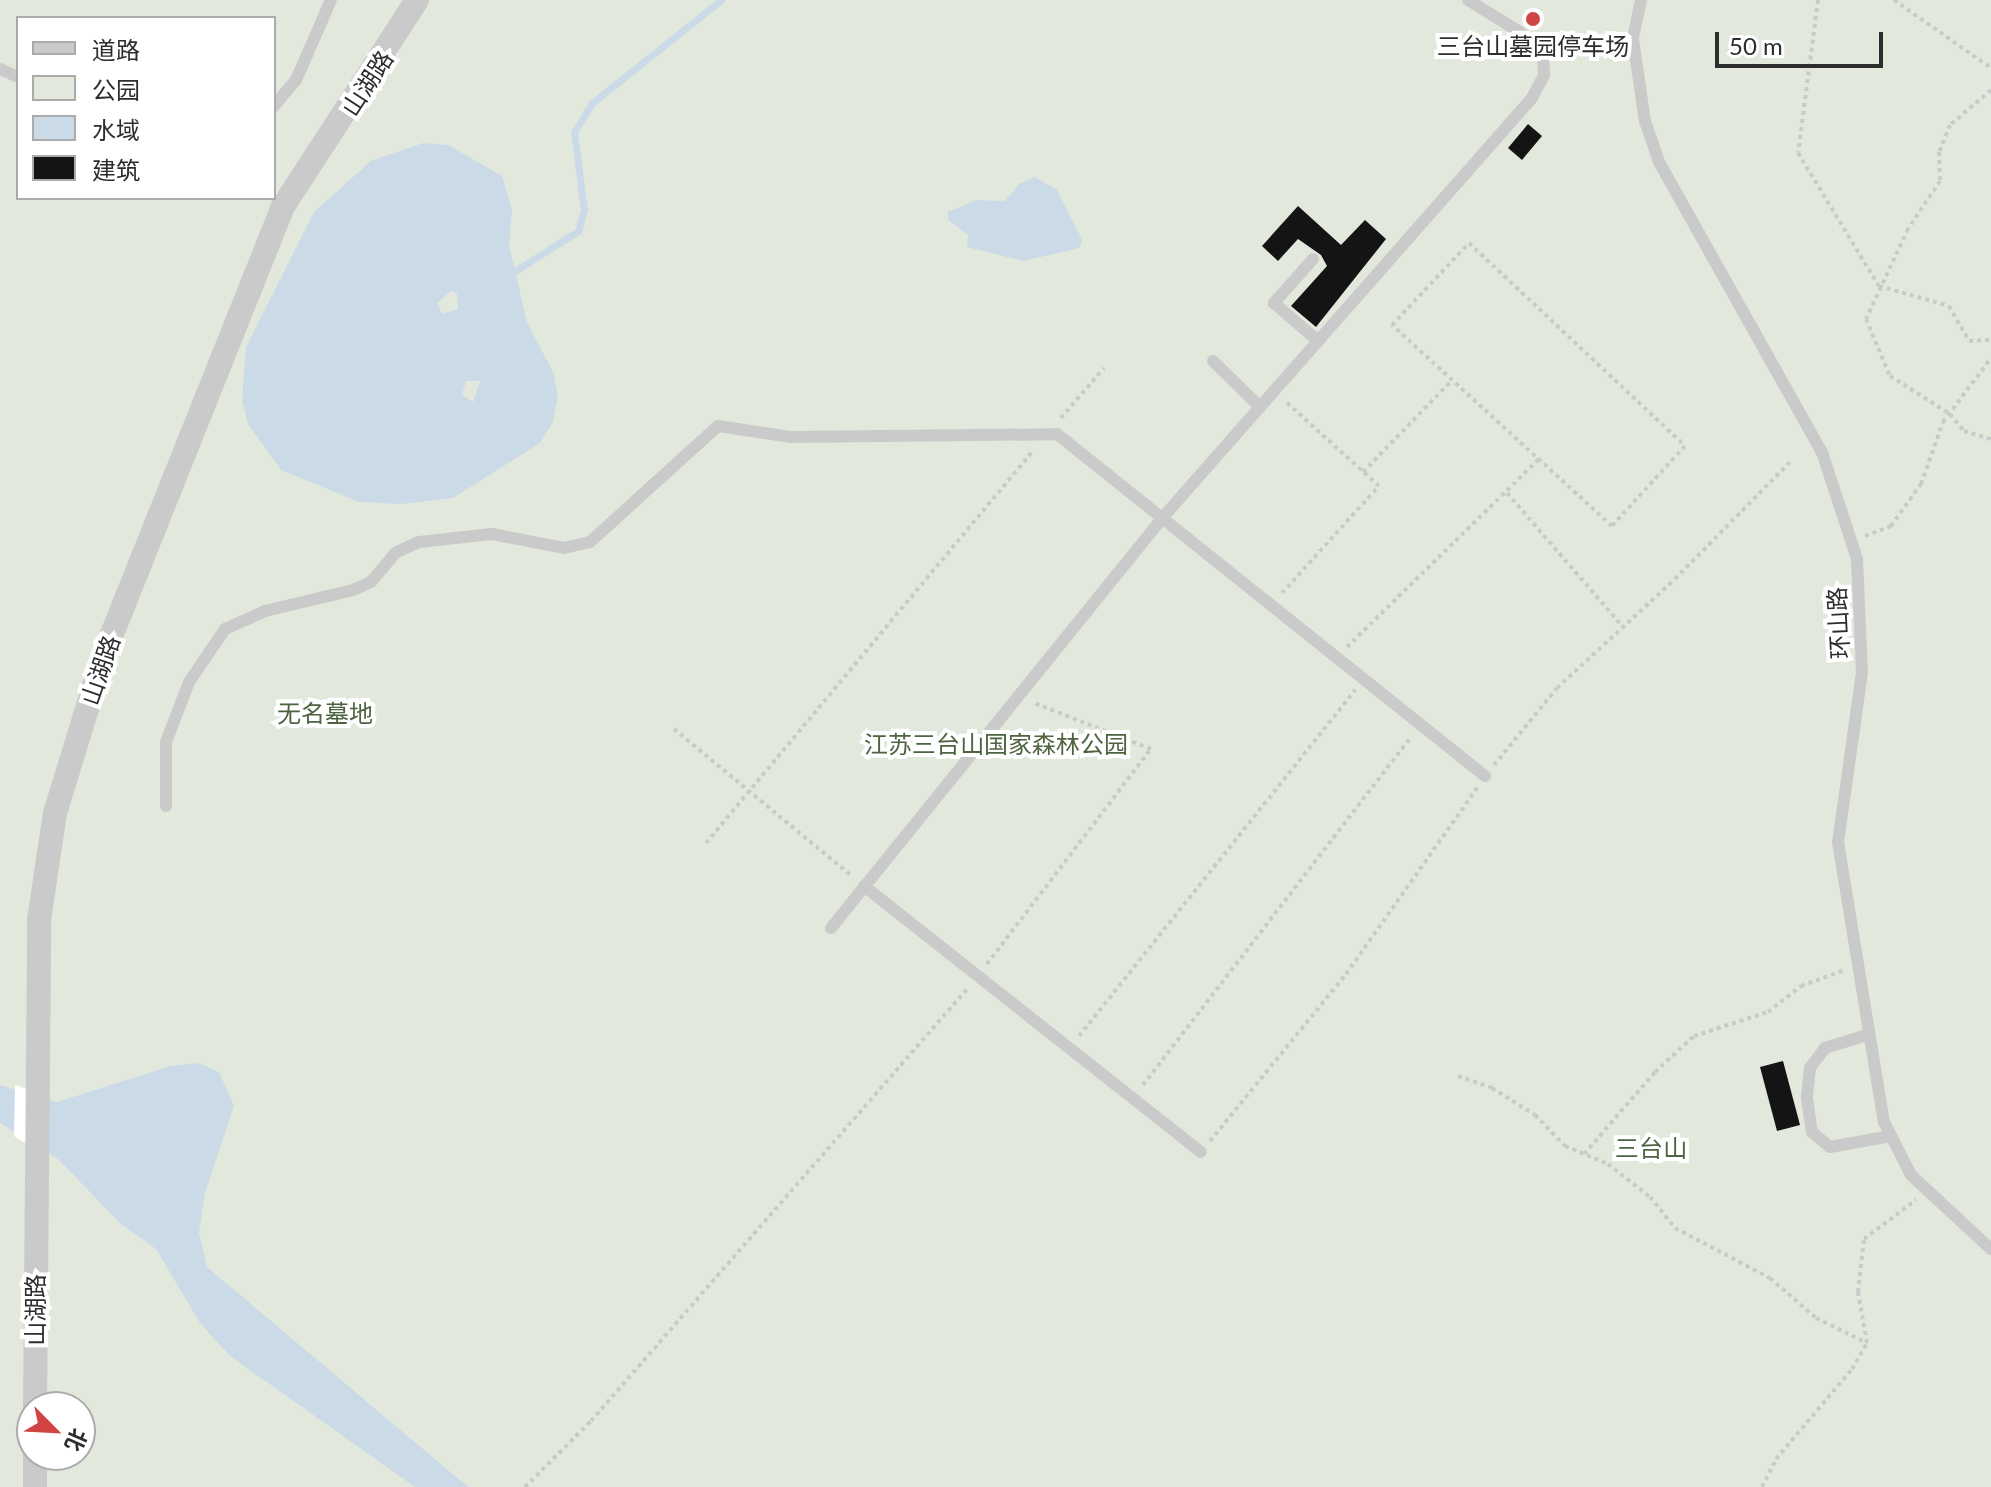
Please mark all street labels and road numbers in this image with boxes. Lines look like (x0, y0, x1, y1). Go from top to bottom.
street label: 山湖路 (335, 45, 399, 121)
street label: 环山路 (1822, 586, 1854, 660)
street label: 山湖路 (75, 631, 125, 709)
street label: 山湖路 (21, 1274, 49, 1346)

